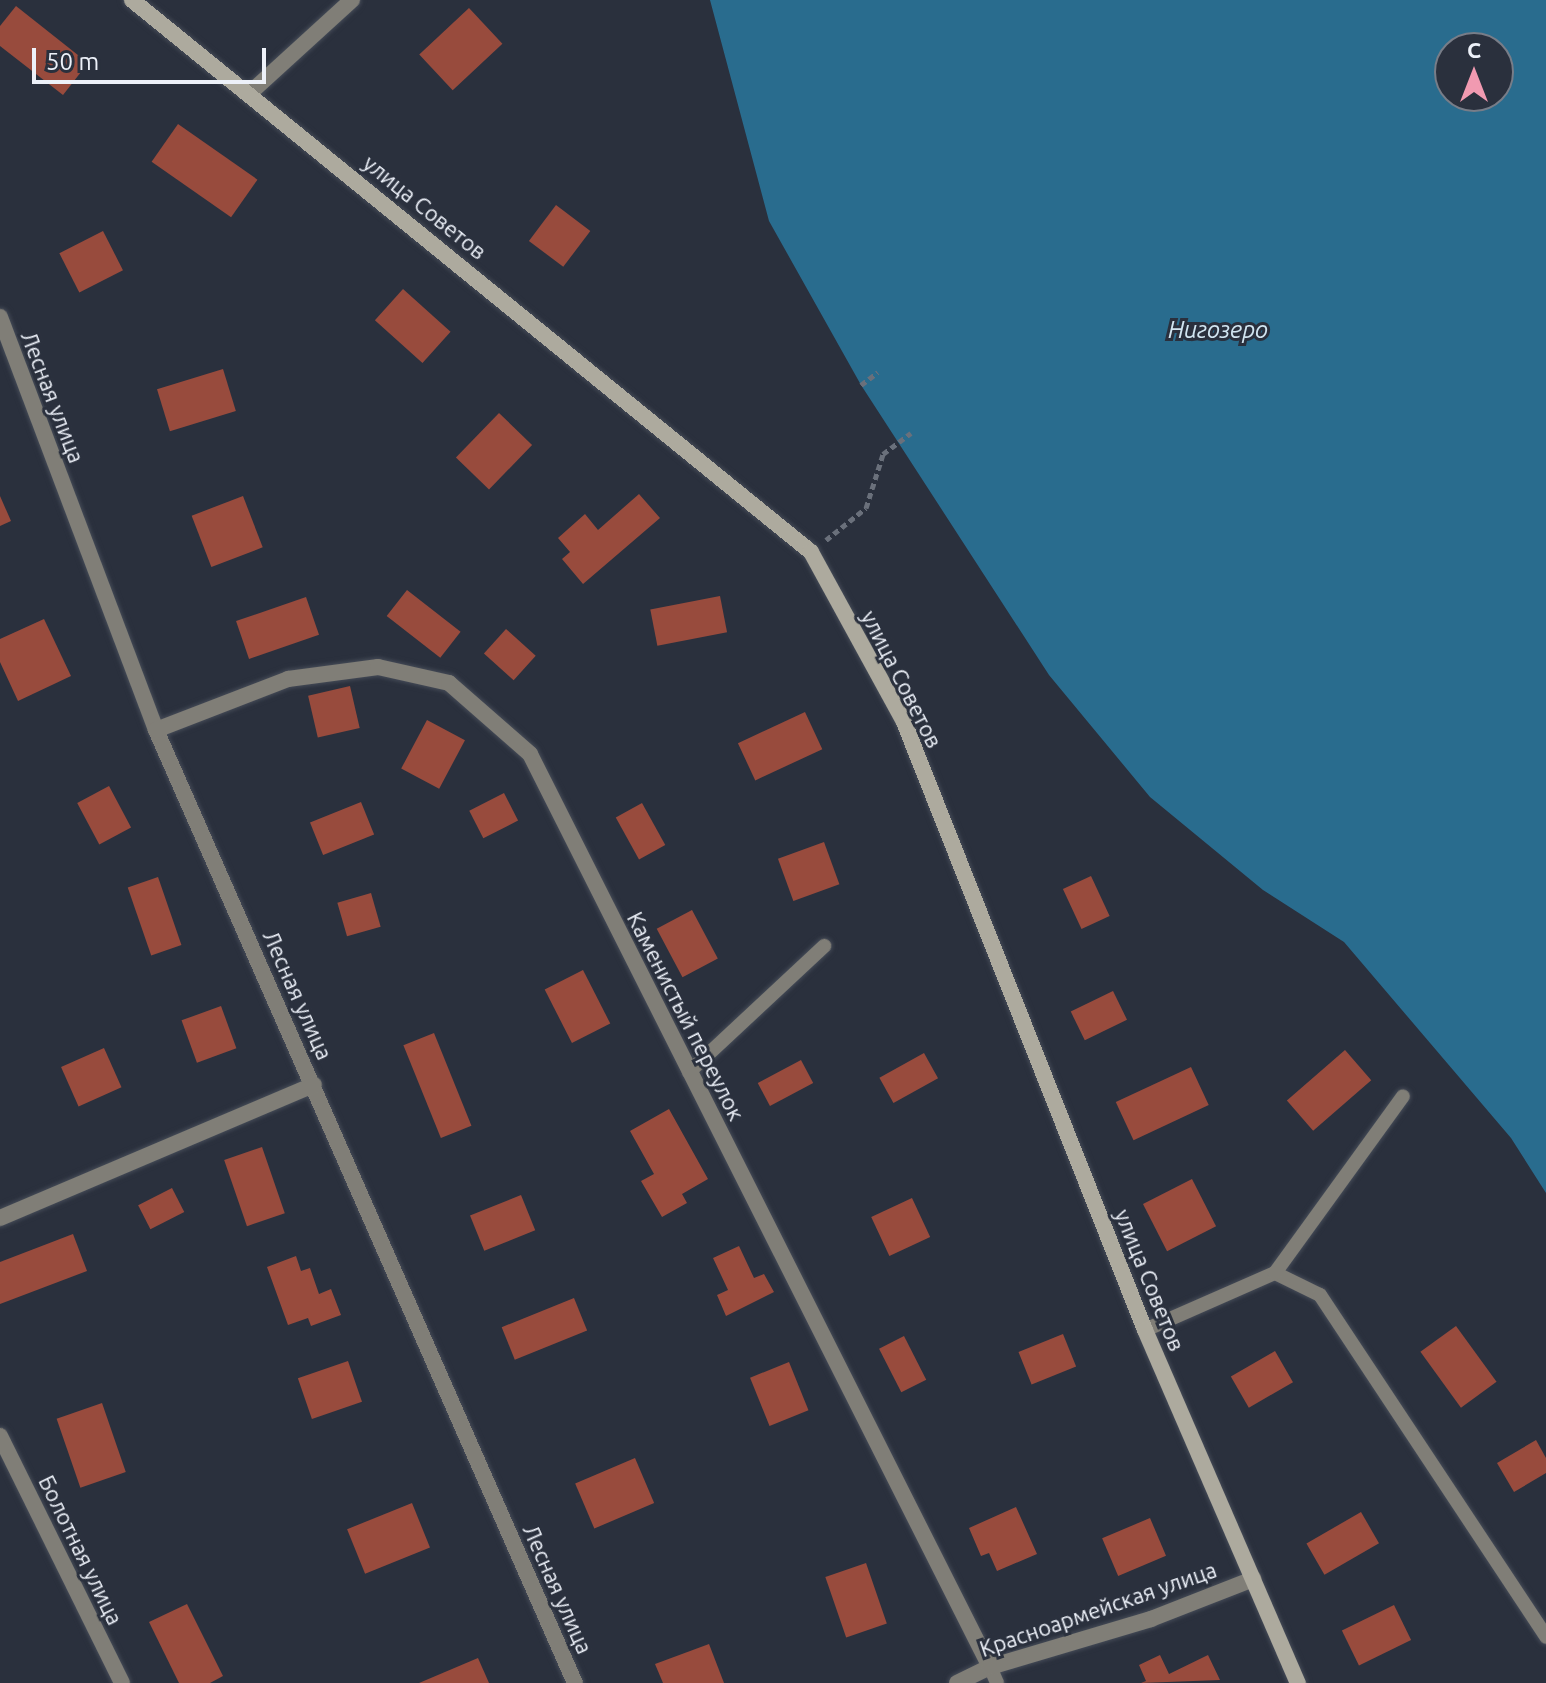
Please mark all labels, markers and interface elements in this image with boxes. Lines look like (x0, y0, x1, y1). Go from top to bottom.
scale bar (36, 32, 270, 82)
north arrow (1434, 32, 1514, 112)
text: С (1467, 37, 1481, 62)
text: 50 m (46, 48, 99, 75)
street label: улица Советов (358, 149, 492, 265)
water label: Нигозеро (1168, 316, 1268, 344)
street label: Лесная улица (16, 327, 90, 467)
street label: улица Советов (856, 606, 948, 752)
street label: Каменистый переулок (622, 907, 750, 1125)
street label: Лесная улица (258, 926, 338, 1064)
street label: улица Советов (1110, 1205, 1190, 1355)
street label: Болотная улица (33, 1471, 129, 1629)
street label: Лесная улица (518, 1520, 598, 1658)
street label: Красноармейская улица (976, 1556, 1220, 1662)

